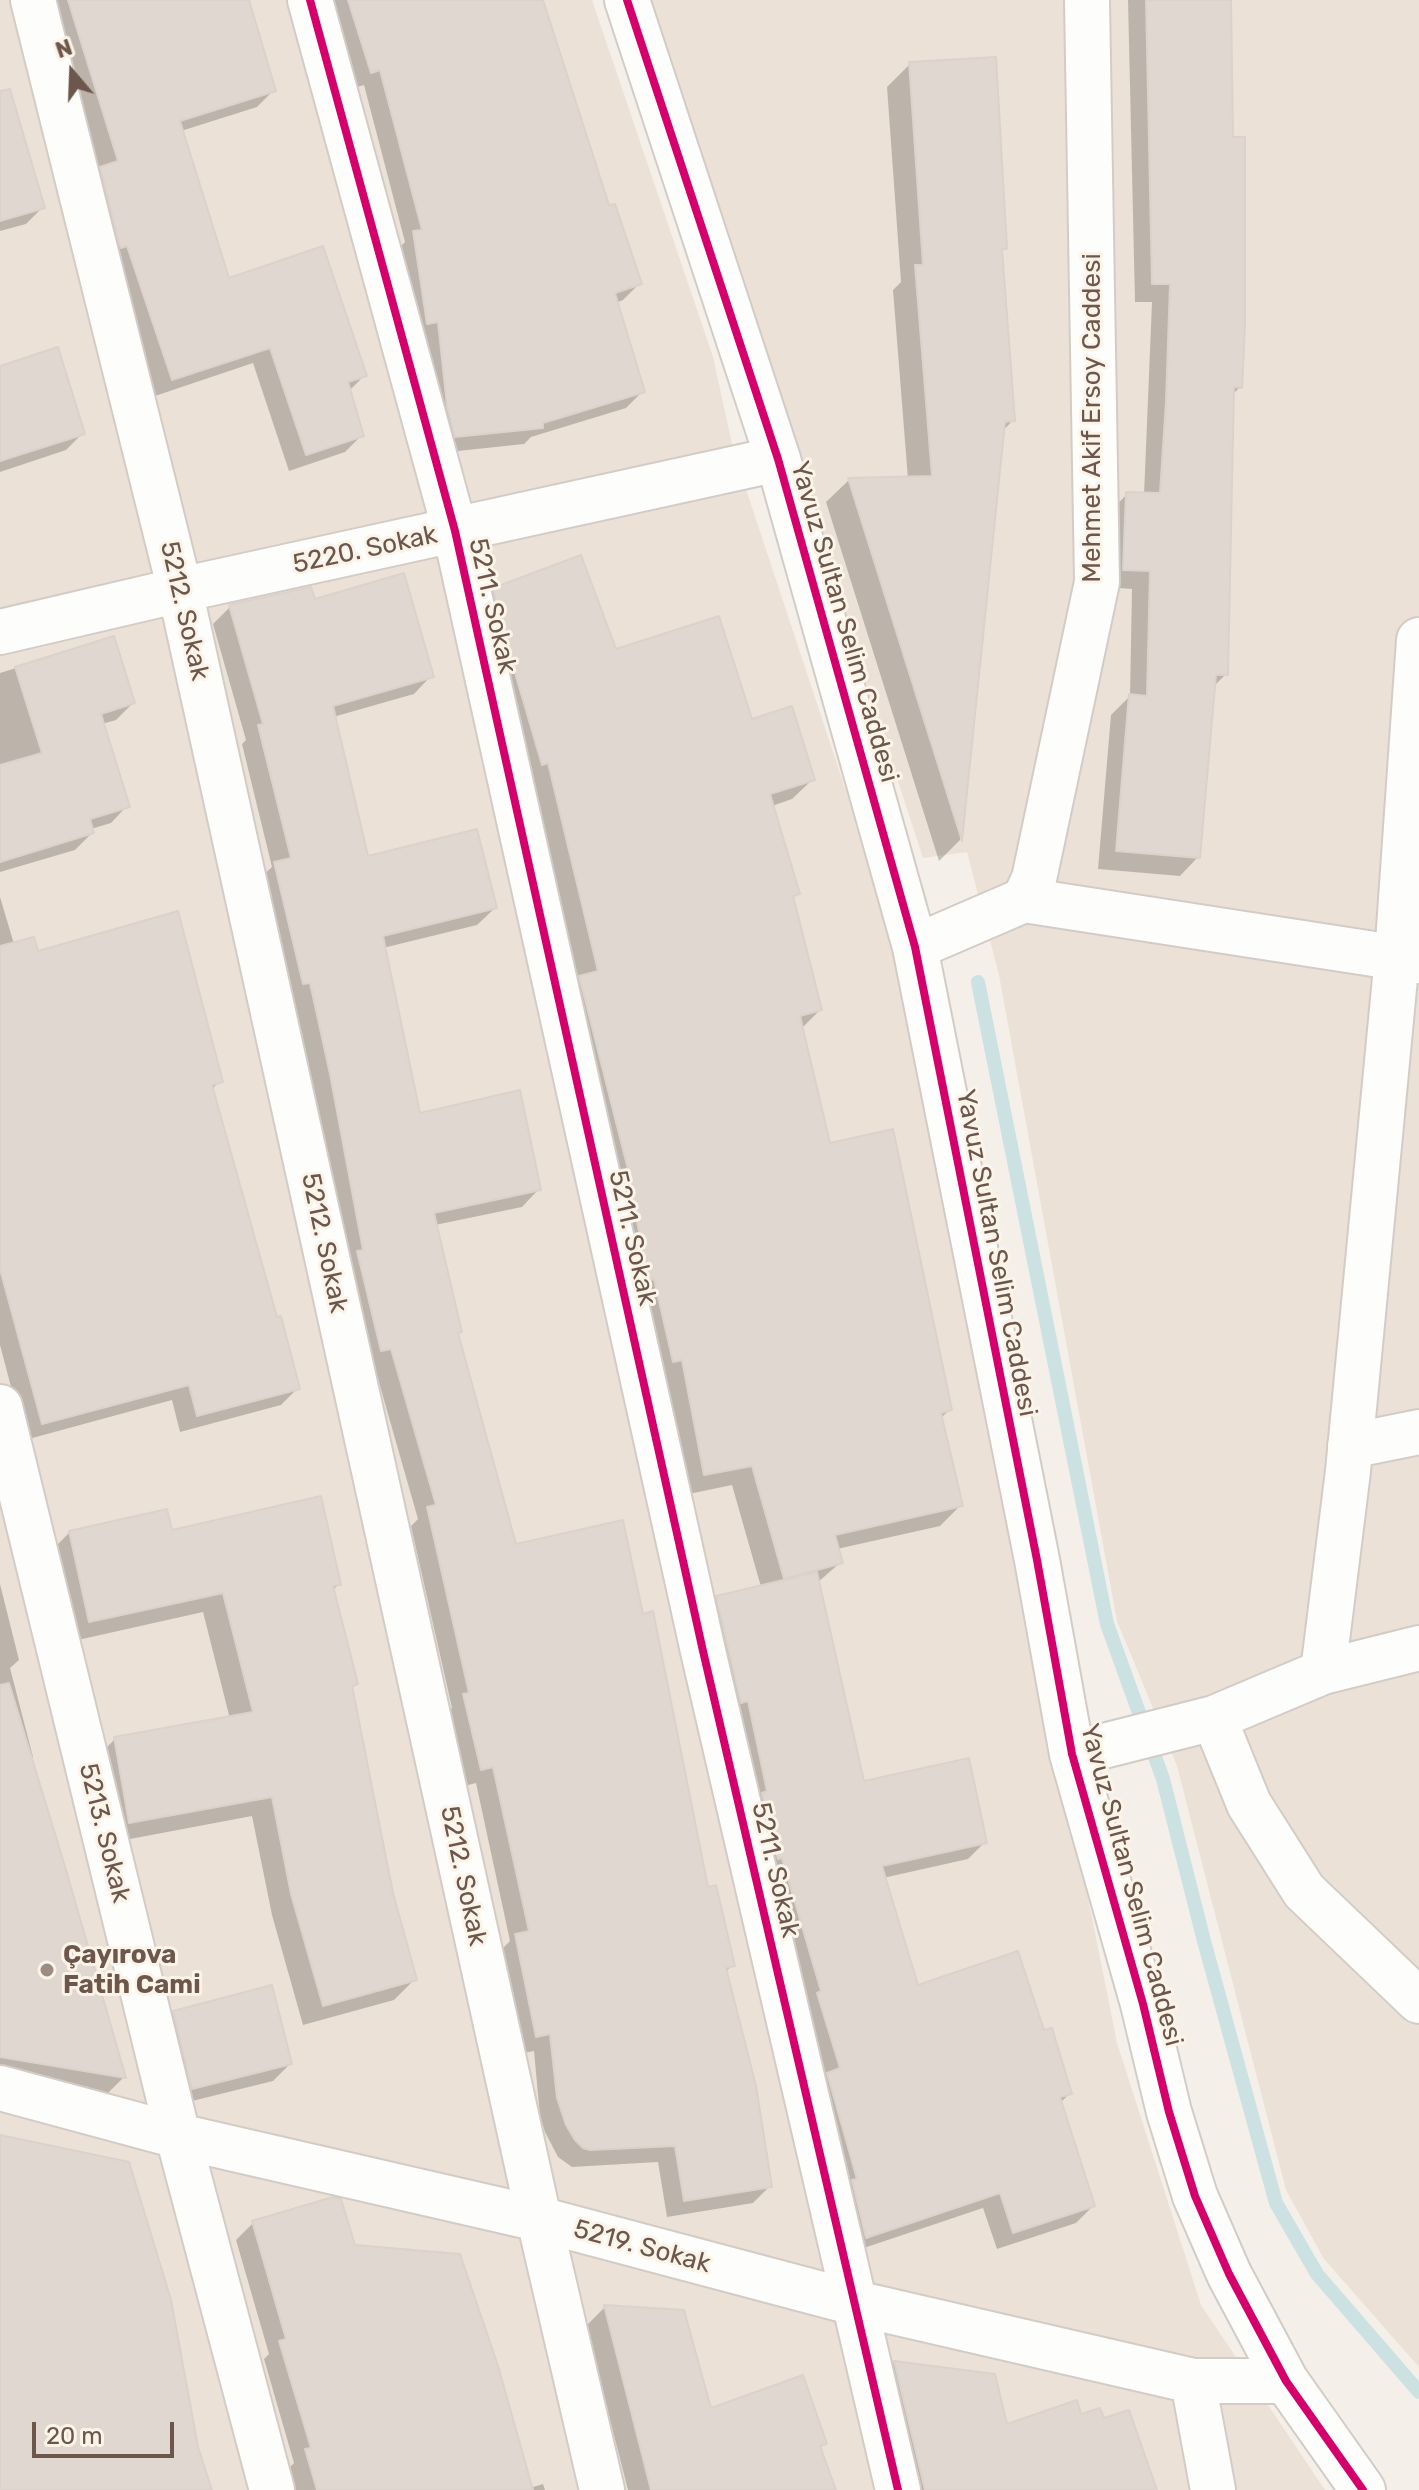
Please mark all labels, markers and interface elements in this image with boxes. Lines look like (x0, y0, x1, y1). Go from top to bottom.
north arrow (32, 32, 112, 112)
text: N (52, 33, 76, 64)
street label: Mehmet Akif Ersoy Caddesi (1076, 253, 1108, 583)
street label: Yavuz Sultan Selim Caddesi (783, 458, 905, 786)
street label: 5220. Sokak (290, 519, 440, 581)
street label: 5211. Sokak (461, 535, 523, 677)
street label: 5212. Sokak (153, 538, 215, 684)
street label: Yavuz Sultan Selim Caddesi (949, 1087, 1043, 1419)
street label: 5211. Sokak (601, 1167, 663, 1309)
street label: 5212. Sokak (294, 1170, 354, 1316)
street label: Yavuz Sultan Selim Caddesi (1073, 1720, 1189, 2050)
street label: 5213. Sokak (72, 1760, 136, 1906)
street label: 5211. Sokak (744, 1799, 806, 1941)
street label: 5212. Sokak (433, 1803, 493, 1949)
place label: Çayırova Fatih Cami (63, 1939, 201, 2000)
marker: Çayırova Fatih Cami (38, 1961, 56, 1979)
street label: 5219. Sokak (570, 2214, 714, 2280)
scale bar (36, 2406, 178, 2456)
text: 20 m (46, 2422, 103, 2450)

